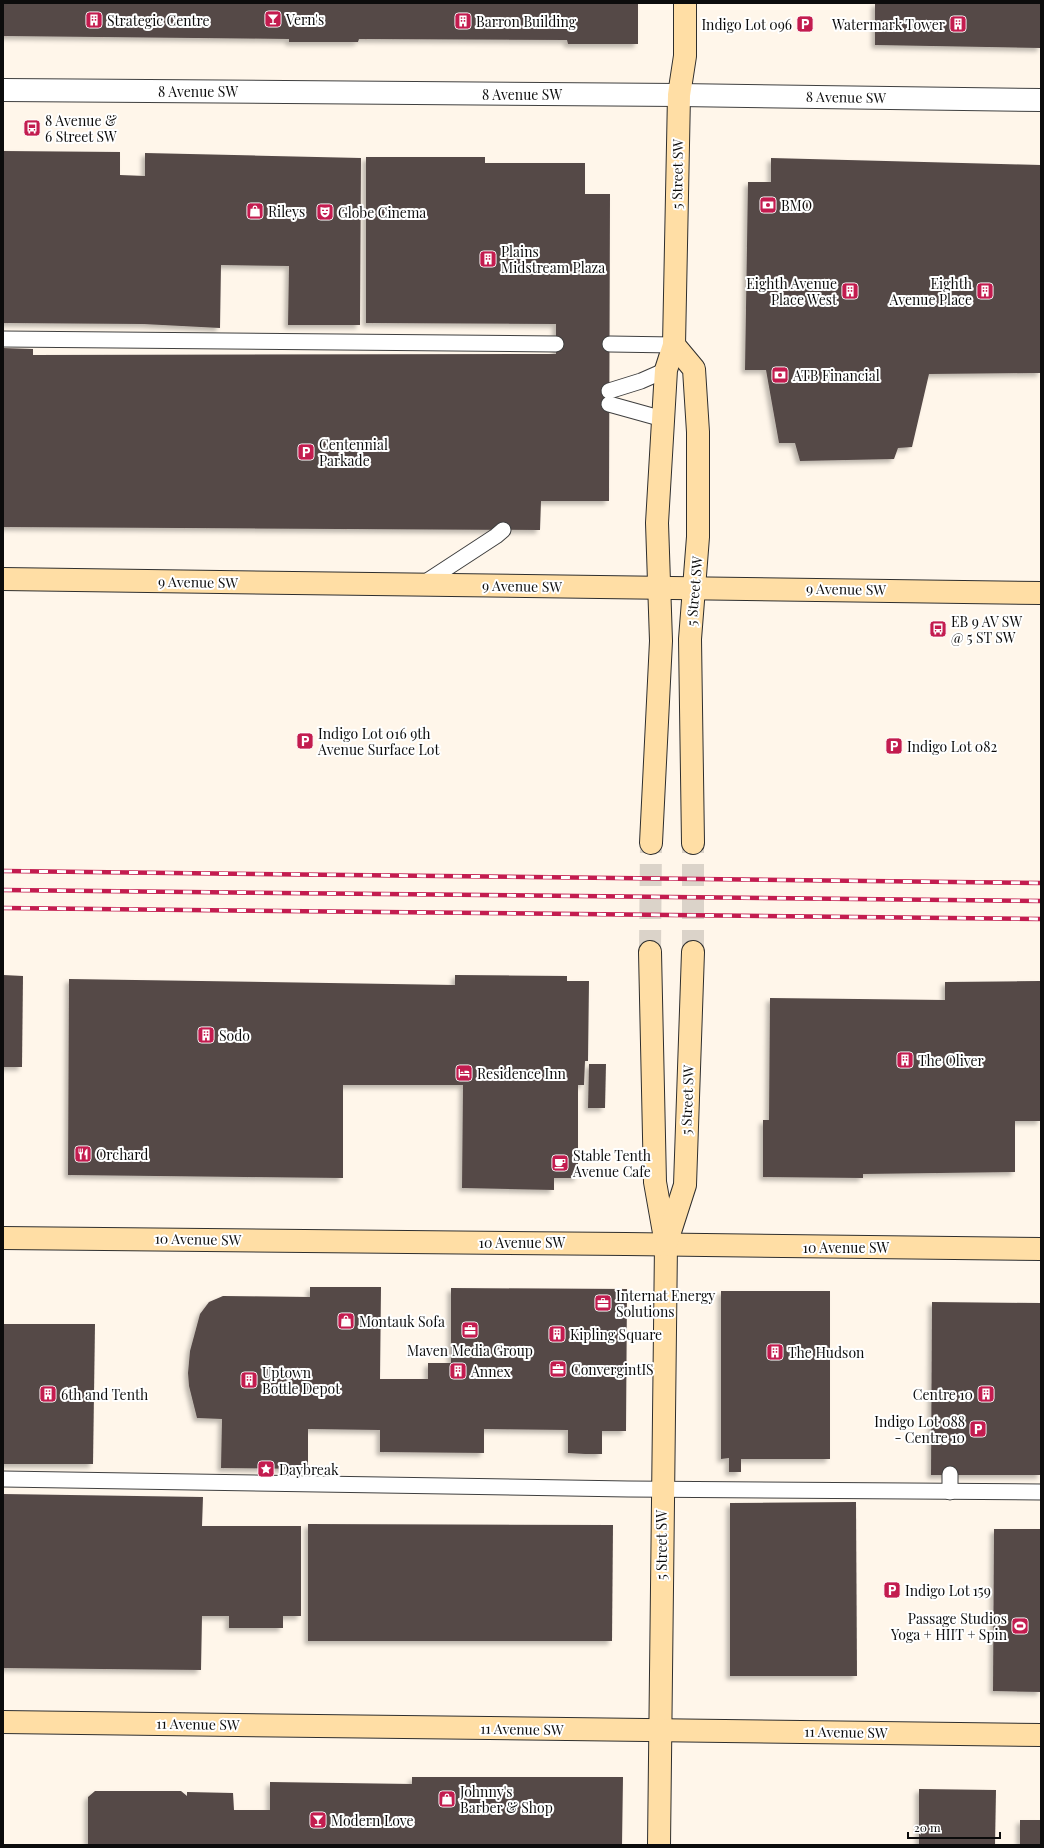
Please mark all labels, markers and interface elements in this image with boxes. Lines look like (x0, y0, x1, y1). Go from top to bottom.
bar icon: Vern's (263, 9, 283, 29)
building icon: Strategic Centre (84, 10, 104, 30)
place label: Vern's (285, 10, 324, 29)
place label: Strategic Centre (107, 11, 210, 30)
building icon: Barron Building (453, 11, 473, 31)
place label: Barron Building (476, 12, 577, 31)
parking icon: Indigo Lot 096 (795, 14, 815, 34)
building icon: Watermark Tower (948, 14, 968, 34)
place label: Indigo Lot 096 (701, 15, 792, 34)
place label: Watermark Tower (831, 15, 946, 34)
street label: 8 Avenue SW (158, 82, 238, 101)
street label: 8 Avenue SW (482, 85, 562, 104)
street label: 8 Avenue SW (806, 87, 887, 107)
place label: 8 Avenue & 6 Street SW (45, 111, 117, 146)
bus stop icon: 8 Avenue & 6 Street SW (22, 118, 42, 138)
street label: 5 Street SW (667, 138, 687, 209)
bank icon: BMO (758, 195, 778, 215)
place label: BMO (781, 196, 812, 215)
shop icon: Rileys (245, 201, 265, 221)
place label: Rileys (268, 202, 305, 221)
theatre icon: Globe Cinema (315, 202, 335, 222)
place label: Globe Cinema (338, 203, 426, 222)
place label: Plains Midstream Plaza (501, 242, 605, 277)
building icon: Plains Midstream Plaza (478, 249, 498, 269)
place label: Eighth Avenue Place West (746, 274, 838, 309)
place label: Eighth Avenue Place (888, 274, 973, 309)
building icon: Eighth Avenue Place West (840, 281, 860, 301)
building icon: Eighth Avenue Place (975, 281, 995, 301)
bank icon: ATB Financial (770, 365, 790, 385)
place label: ATB Financial (792, 366, 880, 385)
place label: Centennial Parkade (319, 435, 388, 470)
parking icon: Centennial Parkade (296, 442, 316, 462)
street label: 5 Street SW (681, 555, 707, 627)
street label: 9 Avenue SW (158, 572, 239, 592)
street label: 9 Avenue SW (482, 576, 563, 596)
street label: 9 Avenue SW (806, 579, 887, 599)
place label: EB 9 AV SW @ 5 ST SW (951, 612, 1022, 647)
bus stop icon: EB 9 AV SW @ 5 ST SW (928, 619, 948, 639)
place label: Indigo Lot 016 9th Avenue Surface Lot (317, 724, 440, 759)
parking icon: Indigo Lot 016 9th Avenue Surface Lot (295, 731, 315, 751)
parking icon: Indigo Lot 082 (884, 736, 904, 756)
place label: Indigo Lot 082 (907, 737, 998, 756)
building icon: Sodo (196, 1025, 216, 1045)
place label: Sodo (219, 1026, 250, 1045)
building icon: The Oliver (895, 1050, 915, 1070)
place label: The Oliver (918, 1051, 985, 1070)
hotel icon: Residence Inn (454, 1063, 474, 1083)
place label: Residence Inn (477, 1064, 567, 1083)
street label: 5 Street SW (676, 1064, 698, 1135)
restaurant icon: Orchard (73, 1144, 93, 1164)
place label: Orchard (96, 1145, 148, 1164)
place label: Stable Tenth Avenue Cafe (572, 1146, 652, 1181)
cafe icon: Stable Tenth Avenue Cafe (550, 1153, 570, 1173)
street label: 10 Avenue SW (155, 1229, 242, 1249)
street label: 10 Avenue SW (479, 1233, 566, 1252)
street label: 10 Avenue SW (803, 1238, 890, 1257)
place label: Internat Energy Solutions (616, 1286, 715, 1321)
office icon: Internat Energy Solutions (593, 1293, 613, 1313)
shop icon: Montauk Sofa (336, 1311, 356, 1331)
place label: Montauk Sofa (359, 1312, 445, 1331)
office icon: Maven Media Group (460, 1320, 480, 1340)
building icon: Kipling Square (547, 1324, 567, 1344)
place label: Kipling Square (570, 1325, 662, 1344)
place label: Maven Media Group (407, 1341, 533, 1360)
building icon: The Hudson (765, 1342, 785, 1362)
place label: The Hudson (788, 1343, 865, 1362)
office icon: ConvergintIS (548, 1359, 568, 1379)
place label: ConvergintIS (571, 1360, 654, 1379)
building icon: Annex (448, 1361, 468, 1381)
place label: Annex (470, 1362, 511, 1381)
place label: Uptown Bottle Depot (262, 1363, 341, 1398)
building icon: Uptown Bottle Depot (239, 1370, 259, 1390)
building icon: 6th and Tenth (38, 1384, 58, 1404)
building icon: Centre 10 (976, 1384, 996, 1404)
place label: 6th and Tenth (61, 1385, 149, 1404)
place label: Centre 10 (913, 1385, 973, 1404)
place label: Indigo Lot 088 - Centre 10 (874, 1412, 965, 1447)
parking icon: Indigo Lot 088 - Centre 10 (968, 1419, 988, 1439)
place icon: Daybreak (256, 1459, 276, 1479)
place label: Daybreak (279, 1460, 339, 1479)
street label: 5 Street SW (652, 1510, 671, 1580)
parking icon: Indigo Lot 159 (882, 1580, 902, 1600)
place label: Indigo Lot 159 (905, 1581, 991, 1600)
place label: Passage Studios Yoga + HIIT + Spin (890, 1609, 1008, 1644)
sports icon: Passage Studios Yoga + HIIT + Spin (1010, 1616, 1030, 1636)
street label: 11 Avenue SW (156, 1714, 240, 1734)
street label: 11 Avenue SW (480, 1719, 564, 1739)
street label: 11 Avenue SW (804, 1722, 888, 1742)
place label: Johnny's Barber & Shop (459, 1782, 553, 1817)
shop icon: Johnny's Barber & Shop (437, 1789, 457, 1809)
bar icon: Modern Love (308, 1810, 328, 1830)
place label: Modern Love (331, 1811, 414, 1830)
scale bar (908, 1814, 1000, 1840)
text: 20 m (914, 1819, 941, 1835)

